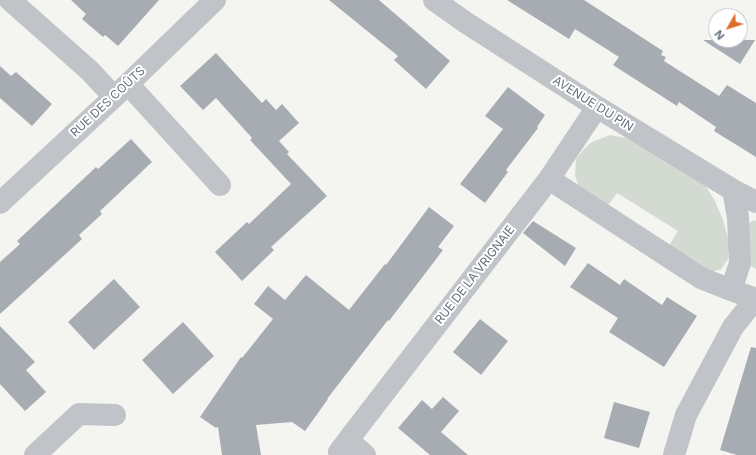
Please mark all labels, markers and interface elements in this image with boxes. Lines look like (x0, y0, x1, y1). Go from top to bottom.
north arrow (708, 8, 748, 48)
text: N (711, 27, 728, 43)
street label: RUE DES COÛTS (68, 64, 148, 140)
street label: AVENUE DU PIN (550, 73, 636, 135)
street label: RUE DE LA VRIGNAIE (432, 223, 518, 327)

